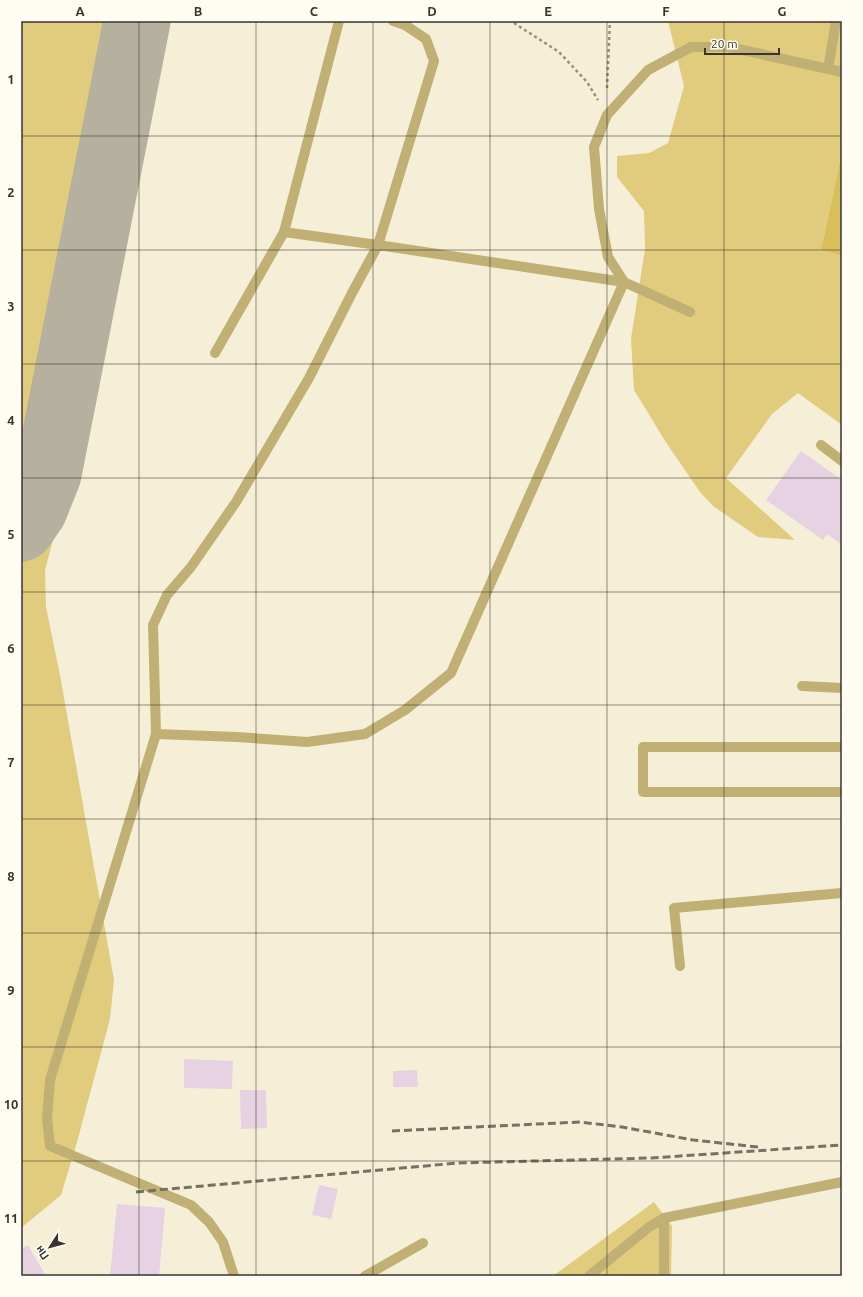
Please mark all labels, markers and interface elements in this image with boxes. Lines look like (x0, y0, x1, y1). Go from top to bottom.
text: A (75, 4, 85, 18)
text: B (194, 4, 203, 18)
text: C (310, 4, 319, 18)
text: D (427, 4, 437, 18)
text: E (544, 4, 552, 18)
text: F (662, 4, 670, 18)
text: G (778, 4, 787, 18)
scale bar (705, 30, 779, 56)
text: 20 m (711, 37, 738, 50)
text: 1 (7, 72, 15, 86)
text: 2 (7, 185, 15, 199)
text: 3 (7, 299, 15, 313)
text: 4 (7, 413, 15, 427)
text: 5 (7, 527, 15, 541)
text: 6 (7, 641, 15, 655)
text: 7 (7, 755, 15, 769)
text: 8 (7, 869, 15, 883)
text: 9 (7, 983, 15, 997)
text: 10 (4, 1097, 18, 1111)
text: 11 (4, 1211, 18, 1225)
north arrow (30, 1227, 70, 1267)
text: Пн (33, 1244, 51, 1262)

